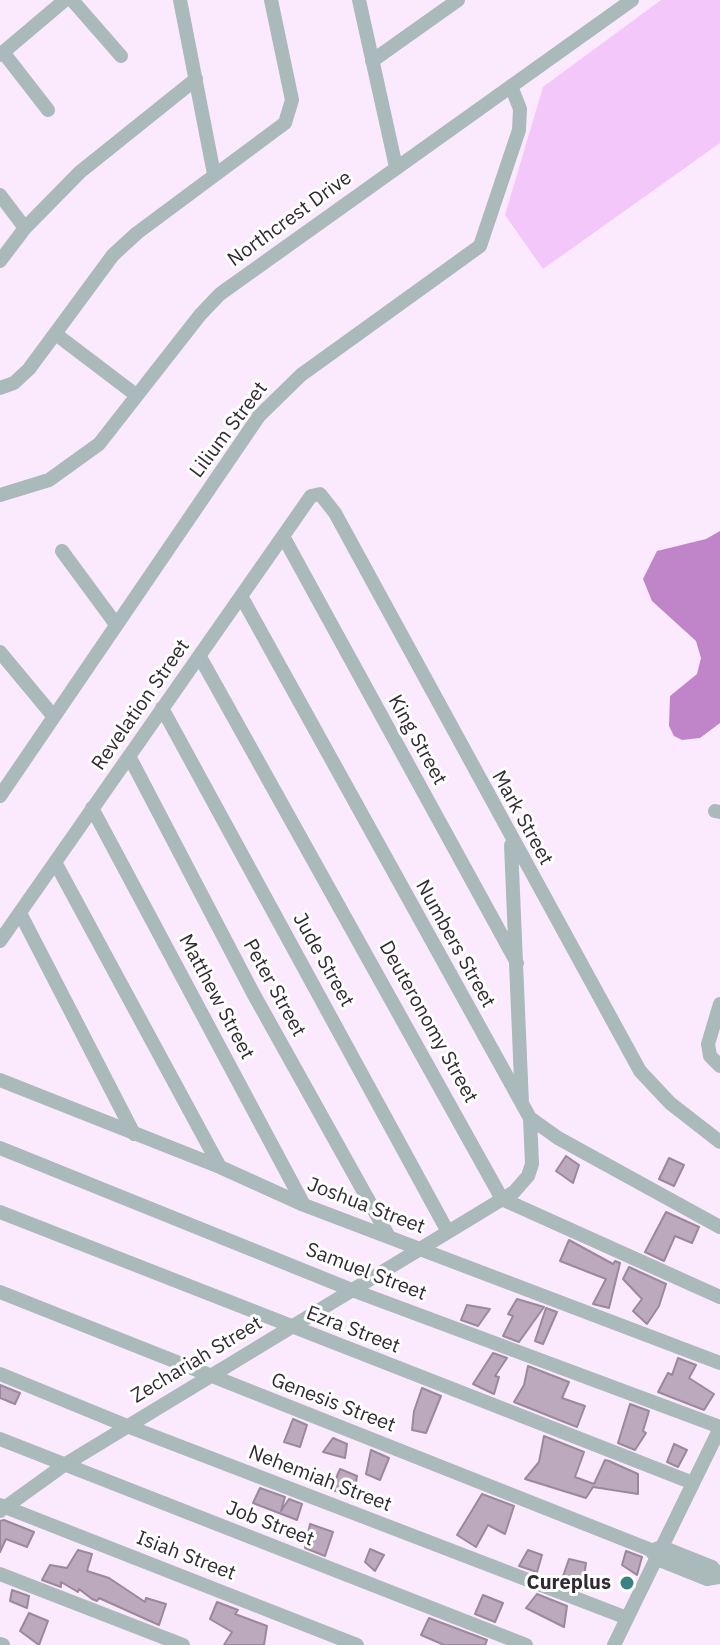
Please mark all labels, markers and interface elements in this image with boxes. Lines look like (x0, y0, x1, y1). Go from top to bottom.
street label: Northcrest Drive (223, 166, 357, 272)
street label: Lilium Street (185, 377, 273, 483)
street label: Revelation Street (87, 635, 195, 775)
street label: King Street (382, 691, 452, 789)
street label: Mark Street (486, 767, 558, 869)
street label: Numbers Street (410, 876, 500, 1012)
street label: Jude Street (287, 909, 359, 1011)
street label: Matthew Street (173, 930, 259, 1064)
street label: Peter Street (237, 935, 311, 1041)
street label: Deuteronomy Street (373, 937, 483, 1107)
street label: Joshua Street (304, 1173, 428, 1239)
street label: Samuel Street (302, 1238, 430, 1306)
street label: Ezra Street (303, 1301, 403, 1359)
street label: Zechariah Street (127, 1311, 267, 1409)
street label: Genesis Street (267, 1368, 399, 1438)
street label: Nehemiah Street (245, 1441, 395, 1517)
street label: Job Street (222, 1496, 318, 1552)
street label: Isiah Street (133, 1526, 239, 1586)
place label: Cureplus (527, 1571, 611, 1595)
marker: Cureplus (618, 1574, 636, 1592)

